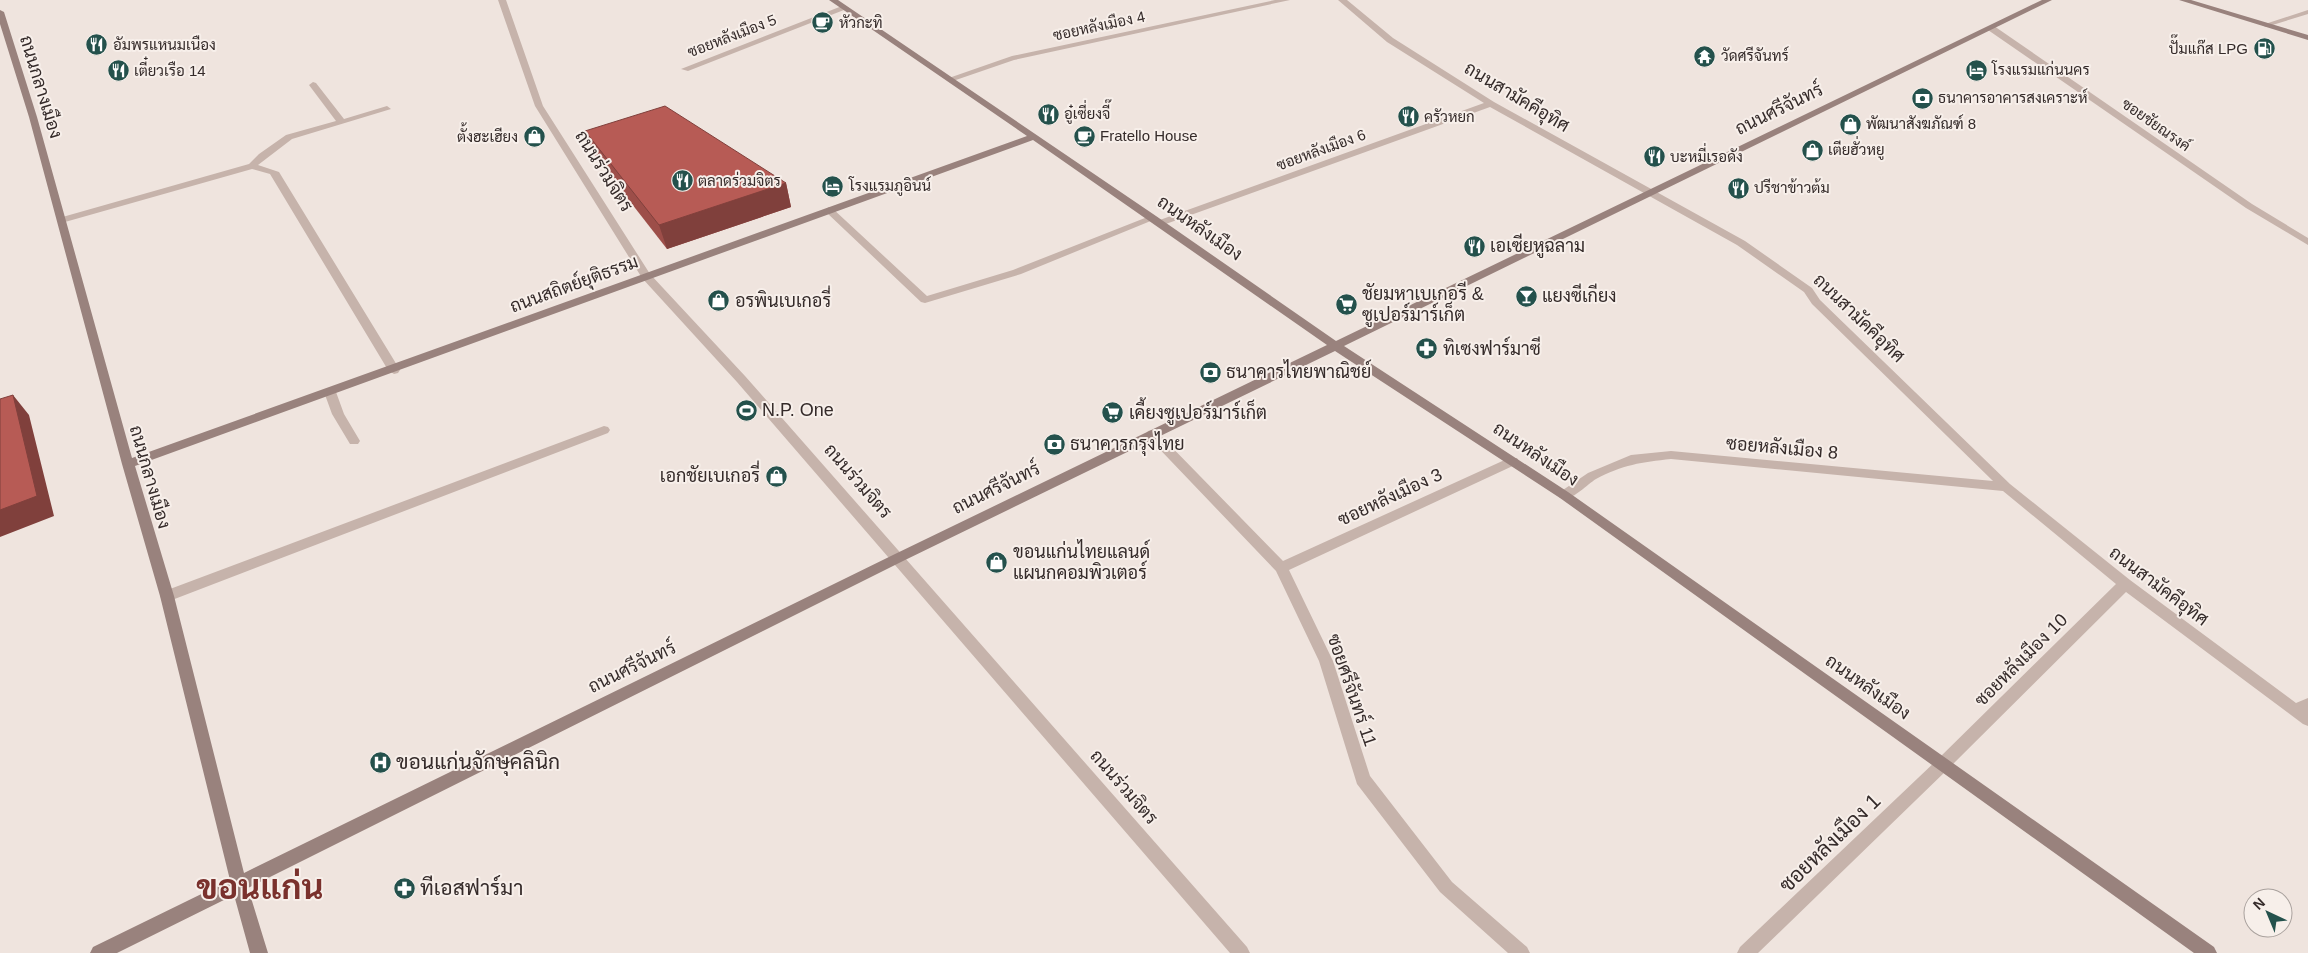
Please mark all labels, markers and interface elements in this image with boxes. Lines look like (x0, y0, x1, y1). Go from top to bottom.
street label: ซอยหลังเมือง 4 (1051, 6, 1146, 44)
street label: ซอยหลังเมือง 5 (685, 10, 779, 60)
cafe icon: หัวกะทิ (811, 11, 835, 35)
place label: หัวกะทิ (839, 14, 883, 31)
street label: ถนนกลางเมือง (16, 33, 68, 141)
restaurant icon: อัมพรแหนมเนือง (85, 33, 109, 57)
place label: ปั๊มแก๊ส LPG (2169, 34, 2248, 57)
place label: อัมพรแหนมเนือง (113, 35, 216, 53)
fuel station icon: ปั๊มแก๊ส LPG (2252, 37, 2276, 61)
temple icon: วัดศรีจันทร์ (1693, 44, 1717, 68)
place label: วัดศรีจันทร์ (1721, 46, 1789, 64)
street label: ถนนสามัคคีอุทิศ (1460, 55, 1575, 138)
place label: เตี๋ยวเรือ 14 (134, 56, 206, 79)
hotel icon: โรงแรมแก่นนคร (1964, 58, 1988, 82)
restaurant icon: เตี๋ยวเรือ 14 (106, 59, 130, 83)
place label: โรงแรมแก่นนคร (1991, 60, 2090, 78)
street label: ถนนศรีจันทร์ (1731, 76, 1826, 139)
bank icon: ธนาคารอาคารสงเคราะห์ (1910, 86, 1934, 110)
place label: ธนาคารอาคารสงเคราะห์ (1938, 88, 2088, 106)
street label: ซอยชัยณรงค์ (2119, 94, 2194, 154)
place label: อู๋เซี่ยงจี๊ (1064, 99, 1112, 124)
restaurant icon: อู๋เซี่ยงจี๊ (1036, 102, 1060, 126)
restaurant icon: ครัวหยก (1396, 105, 1420, 129)
place label: ครัวหยก (1424, 108, 1475, 125)
shop icon: พัฒนาสังฆภัณฑ์ 8 (1838, 112, 1862, 136)
place label: พัฒนาสังฆภัณฑ์ 8 (1866, 114, 1976, 132)
place label: ตั้งฮะเฮียง (457, 122, 518, 145)
cafe icon: Fratello House (1072, 124, 1096, 148)
shop icon: ตั้งฮะเฮียง (522, 125, 546, 149)
street label: ซอยหลังเมือง 6 (1274, 125, 1368, 174)
street label: ถนนร่วมจิตร (571, 126, 639, 216)
place label: Fratello House (1100, 127, 1198, 144)
place label: เตียฮั่วหยู (1828, 135, 1885, 160)
shop icon: เตียฮั่วหยู (1800, 138, 1824, 162)
place label: บะหมี่เรอดัง (1670, 142, 1743, 165)
restaurant icon: บะหมี่เรอดัง (1642, 145, 1666, 169)
restaurant icon: ตลาดร่วมจิตร (670, 169, 694, 193)
place label: ตลาดร่วมจิตร (698, 171, 781, 189)
hotel icon: โรงแรมภูอินน์ (821, 174, 845, 198)
place label: โรงแรมภูอินน์ (848, 176, 931, 196)
restaurant icon: ปรีชาข้าวต้ม (1726, 176, 1750, 200)
place label: ปรีชาข้าวต้ม (1754, 178, 1830, 196)
street label: ถนนหลังเมือง (1154, 190, 1247, 265)
place label: เอเซียหูฉลาม (1490, 233, 1585, 259)
restaurant icon: เอเซียหูฉลาม (1462, 234, 1486, 258)
street label: ถนนสถิตย์ยุติธรรม (506, 249, 642, 318)
street label: ถนนสามัคคีอุทิศ (1808, 267, 1911, 368)
place label: ชัยมหาเบเกอรี & ซูเปอร์มาร์เก็ต (1362, 281, 1484, 328)
place label: แยงซีเกียง (1542, 283, 1616, 306)
bar icon: แยงซีเกียง (1514, 284, 1538, 308)
place label: อรพินเบเกอรี่ (735, 285, 831, 311)
shop icon: อรพินเบเกอรี่ (707, 289, 731, 313)
supermarket icon: ชัยมหาเบเกอรี & ซูเปอร์มาร์เก็ต (1334, 292, 1358, 316)
place label: ทิเซงฟาร์มาซี (1443, 336, 1541, 359)
pharmacy icon: ทิเซงฟาร์มาซี (1415, 337, 1439, 361)
place label: ธนาคารไทยพาณิชย์ (1226, 359, 1371, 382)
bank icon: ธนาคารไทยพาณิชย์ (1198, 360, 1222, 384)
place label: เคี้ยงซูเปอร์มาร์เก็ต (1129, 397, 1267, 426)
sports icon: N.P. One (734, 398, 758, 422)
place label: N.P. One (762, 400, 834, 420)
supermarket icon: เคี้ยงซูเปอร์มาร์เก็ต (1101, 401, 1125, 425)
street label: ถนนหลังเมือง (1489, 416, 1584, 490)
street label: ถนนกลางเมือง (126, 423, 176, 531)
place label: ธนาคารกรุงไทย (1070, 431, 1185, 456)
street label: ซอยหลังเมือง 8 (1725, 431, 1839, 463)
bank icon: ธนาคารกรุงไทย (1042, 432, 1066, 456)
street label: ถนนร่วมจิตร (820, 438, 897, 523)
street label: ถนนศรีจันทร์ (948, 455, 1043, 518)
place label: เอกชัยเบเกอรี่ (660, 460, 760, 486)
street label: ซอยหลังเมือง 3 (1334, 462, 1445, 530)
shop icon: เอกชัยเบเกอรี่ (764, 464, 788, 488)
place label: ขอนแก่นไทยแลนด์ แผนกคอมพิวเตอร์ (1013, 539, 1150, 583)
street label: ถนนสามัคคีอุทิศ (2104, 540, 2214, 631)
shop icon: ขอนแก่นไทยแลนด์ แผนกคอมพิวเตอร์ (985, 550, 1009, 574)
street label: ซอยหลังเมือง 10 (1969, 608, 2071, 710)
street label: ซอยศรีจันทร์ 11 (1323, 630, 1383, 749)
street label: ถนนศรีจันทร์ (584, 634, 679, 697)
street label: ถนนหลังเมือง (1822, 649, 1915, 724)
street label: ถนนร่วมจิตร (1086, 744, 1163, 829)
hospital icon: ขอนแก่นจักษุคลินิก (368, 750, 392, 774)
place label: ขอนแก่นจักษุคลินิก (396, 750, 560, 776)
street label: ซอยหลังเมือง 1 (1773, 787, 1885, 896)
district label: ขอนแก่น (196, 868, 324, 906)
place label: ทีเอสฟาร์มา (420, 874, 523, 899)
pharmacy icon: ทีเอสฟาร์มา (392, 876, 416, 900)
north arrow (2243, 888, 2293, 938)
text: N (2250, 894, 2268, 913)

